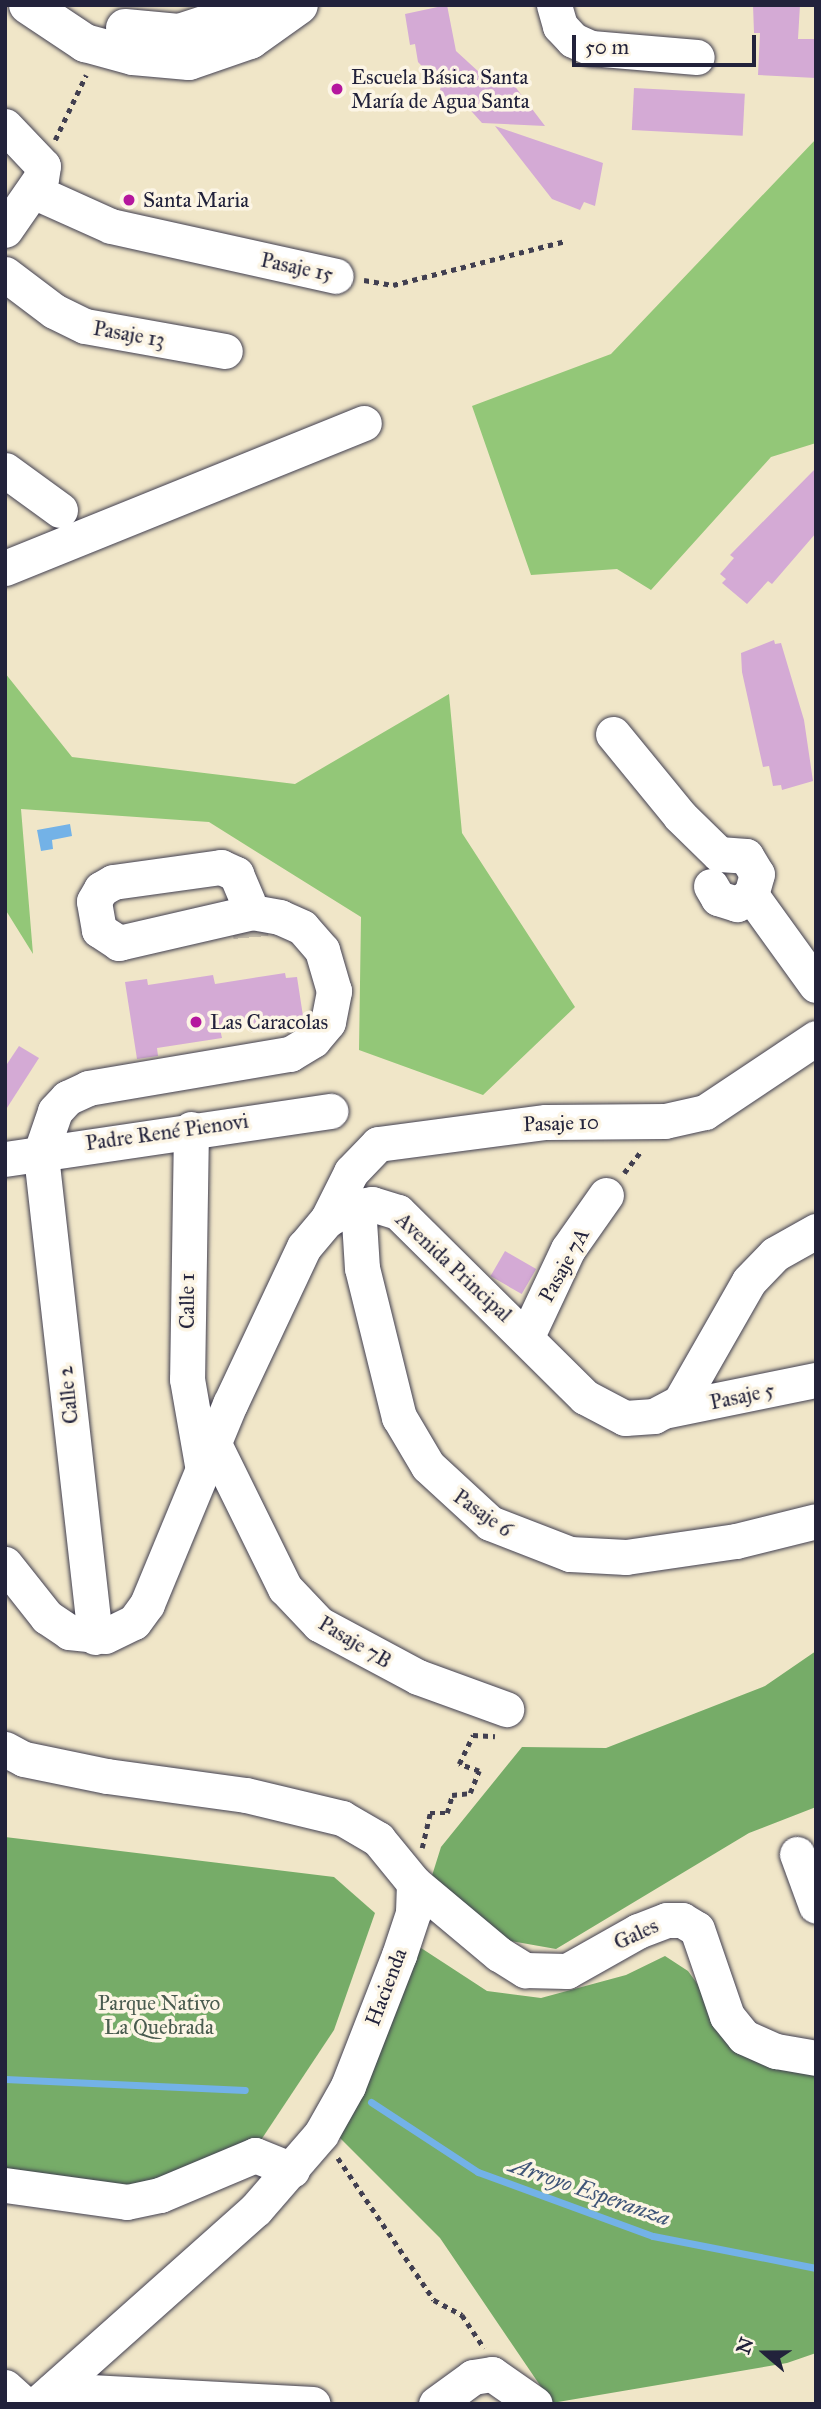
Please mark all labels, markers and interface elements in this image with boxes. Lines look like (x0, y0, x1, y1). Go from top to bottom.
scale bar (576, 21, 760, 65)
text: 50 m (585, 34, 629, 60)
place label: Escuela Básica Santa María de Agua Santa (351, 64, 530, 114)
marker: Escuela Básica Santa María de Agua Santa (329, 81, 345, 97)
place label: Santa Maria (143, 187, 249, 213)
marker: Santa Maria (121, 192, 137, 208)
street label: Pasaje 15 (259, 247, 335, 287)
street label: Pasaje 13 (91, 315, 167, 353)
place label: Las Caracolas (210, 1009, 328, 1035)
marker: Las Caracolas (188, 1014, 204, 1030)
street label: Padre René Pienovi (84, 1108, 250, 1156)
street label: Pasaje 10 (523, 1109, 599, 1137)
street label: Avenida Principal (391, 1207, 517, 1327)
street label: Pasaje 7A (533, 1224, 595, 1306)
street label: Calle 1 (174, 1273, 200, 1329)
street label: Calle 2 (52, 1365, 84, 1425)
street label: Pasaje 5 (708, 1377, 776, 1415)
street label: Pasaje 6 (449, 1484, 517, 1542)
street label: Pasaje 7B (314, 1610, 396, 1674)
street label: Gales (610, 1913, 662, 1955)
street label: Hacienda (360, 1945, 412, 2029)
park label: Parque Nativo La Quebrada (98, 1990, 220, 2040)
water label: Arroyo Esperanza (506, 2151, 674, 2231)
north arrow (730, 2318, 800, 2388)
text: N (731, 2334, 758, 2357)

